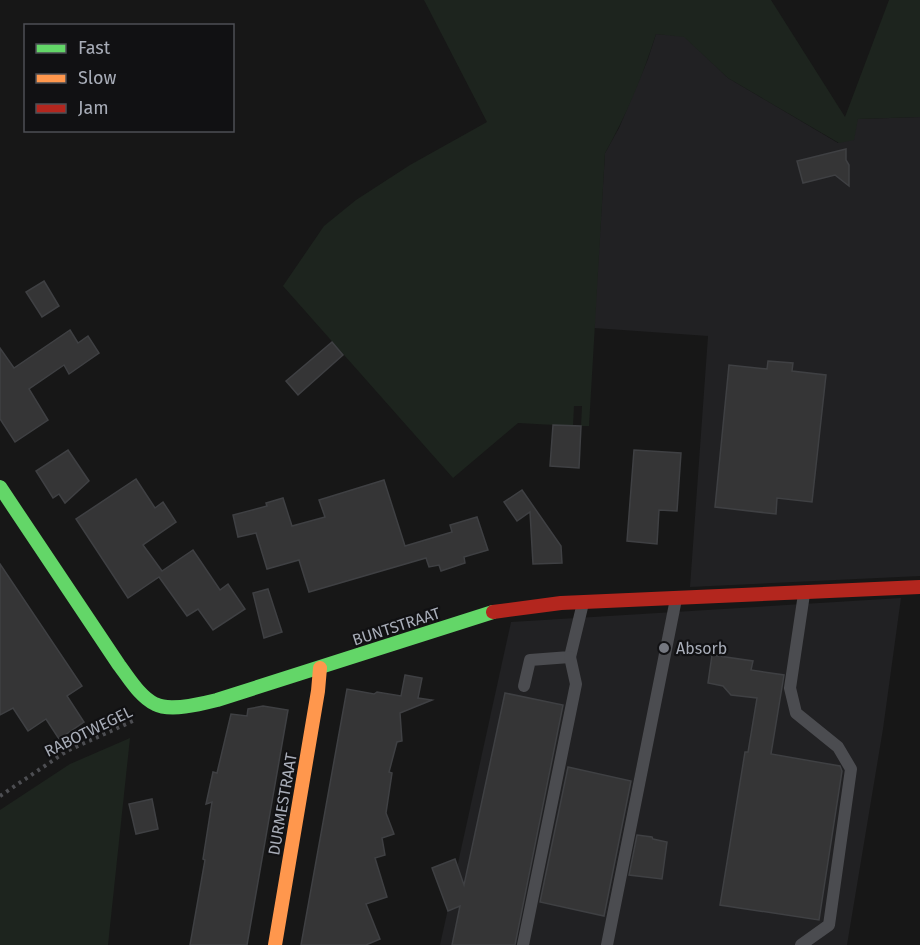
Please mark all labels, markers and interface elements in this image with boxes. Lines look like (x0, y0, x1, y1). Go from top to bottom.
legend (24, 24, 234, 132)
text: Fast (78, 37, 111, 59)
text: Slow (78, 67, 117, 89)
text: Jam (78, 97, 109, 119)
street label: BUNTSTRAAT (350, 603, 443, 650)
place label: Absorb (676, 639, 727, 658)
marker: Absorb (657, 641, 671, 655)
street label: RABOTWEGEL (41, 702, 135, 761)
street label: DURMESTRAAT (264, 751, 301, 857)

